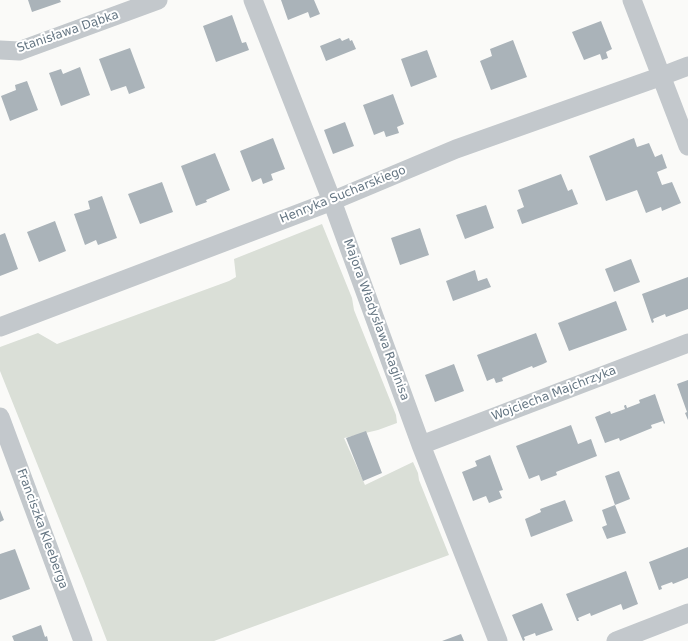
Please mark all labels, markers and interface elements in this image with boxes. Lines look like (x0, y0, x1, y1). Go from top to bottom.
street label: Stanisława Dąbka (15, 8, 121, 56)
street label: Henryka Sucharskiego (278, 163, 408, 227)
street label: Majora Władysława Raginisa (340, 237, 412, 403)
street label: Wojciecha Majchrzyka (490, 364, 618, 424)
street label: Franciszka Kleeberga (14, 467, 70, 591)

